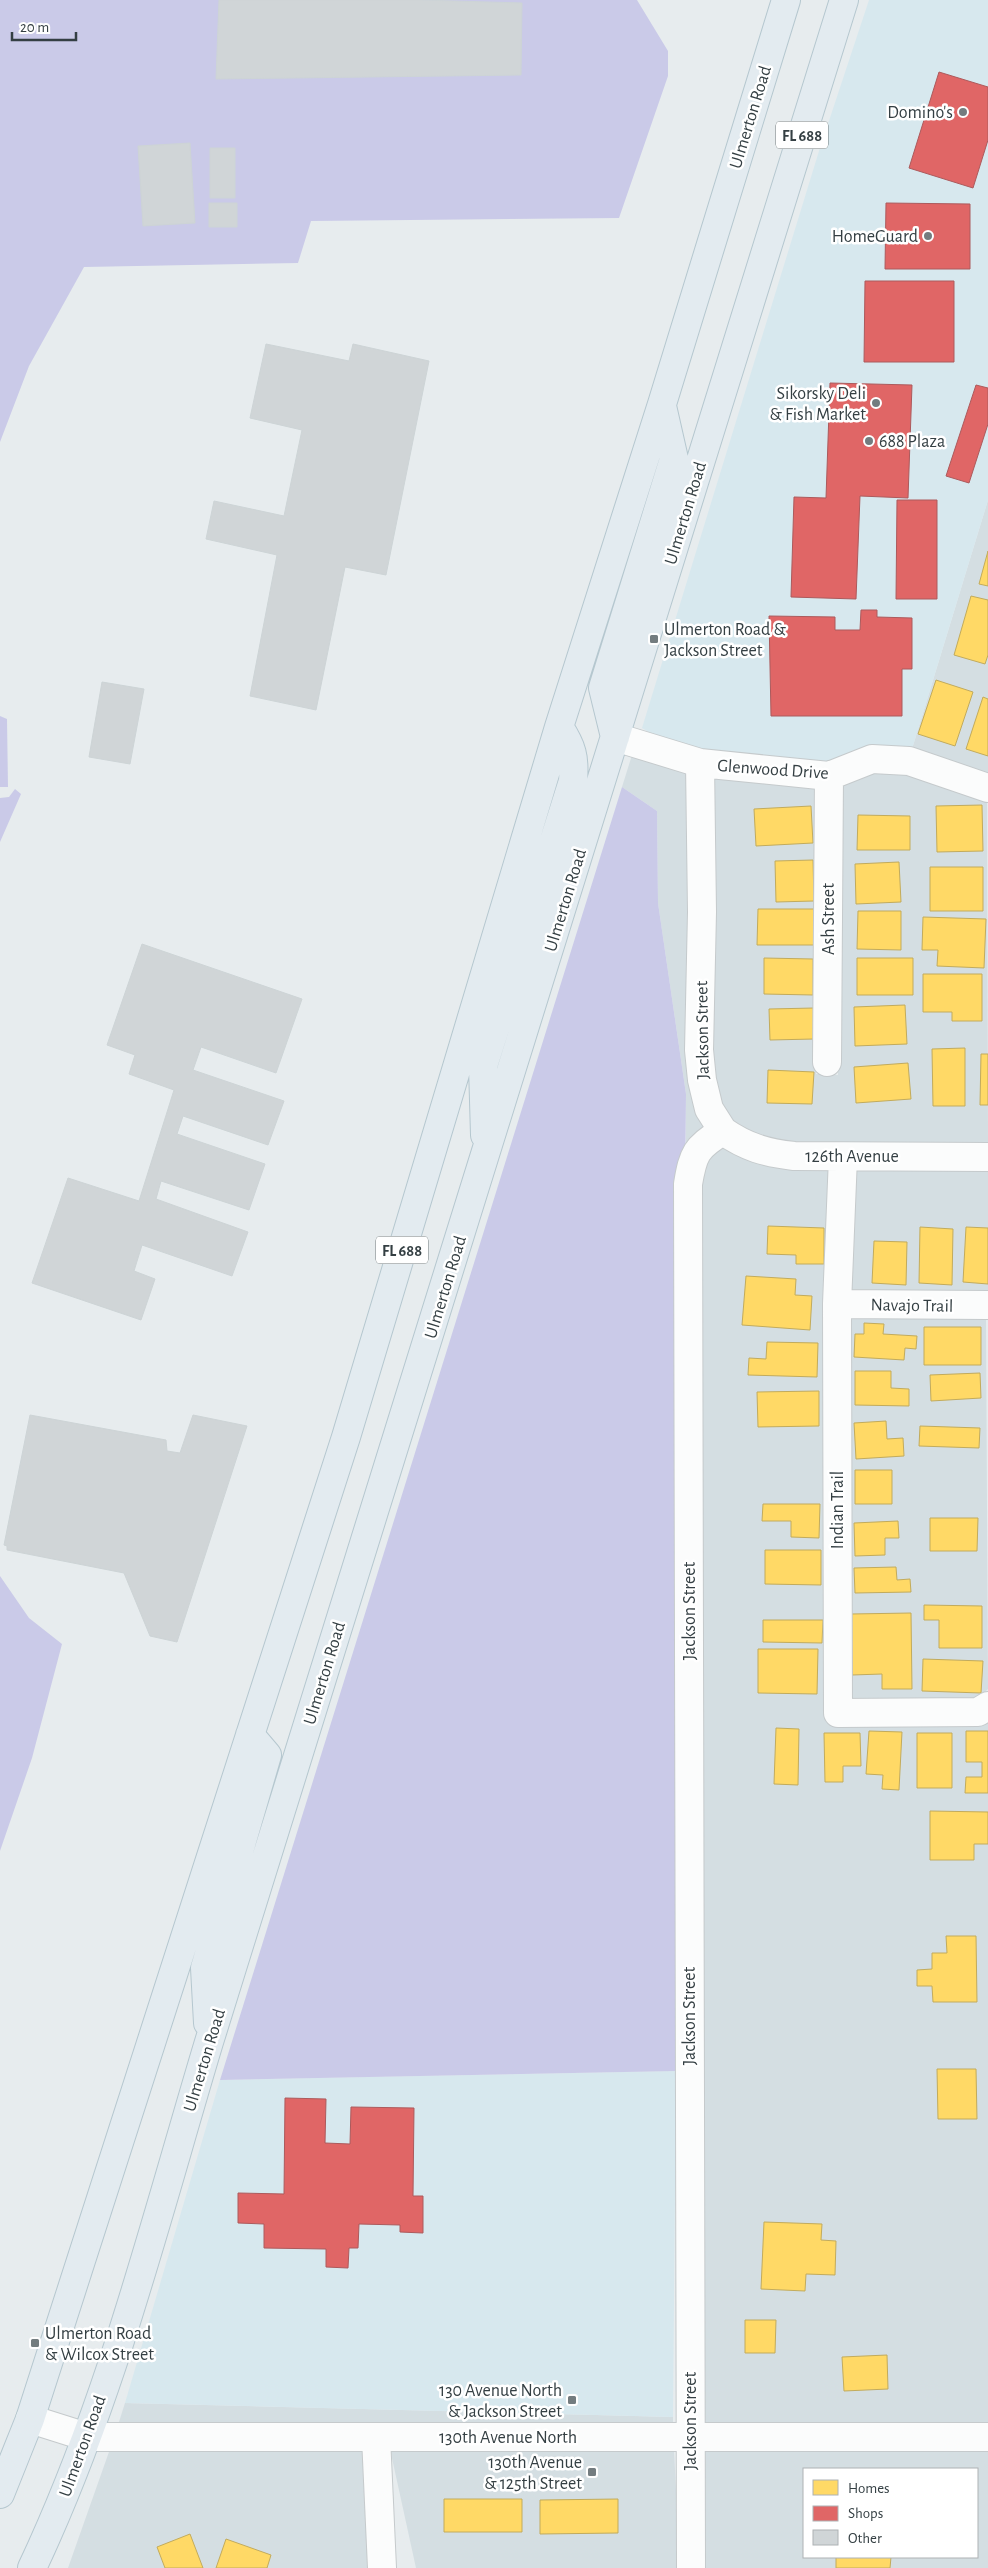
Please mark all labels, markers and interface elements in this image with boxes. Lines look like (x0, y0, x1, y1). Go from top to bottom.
scale bar (12, 10, 76, 42)
text: 20 m (20, 20, 49, 35)
street label: Ulmerton Road (727, 64, 775, 171)
place label: Domino's (887, 104, 953, 122)
marker: Domino's (957, 106, 969, 118)
road number: FL 688 (776, 122, 828, 148)
place label: HomeGuard (832, 228, 918, 246)
marker: HomeGuard (922, 230, 934, 242)
place label: Sikorsky Deli & Fish Market (769, 385, 866, 424)
marker: Sikorsky Deli & Fish Market (870, 397, 882, 409)
place label: 688 Plaza (879, 433, 945, 451)
marker: 688 Plaza (863, 435, 875, 447)
street label: Ulmerton Road (662, 460, 710, 567)
place label: Ulmerton Road & Jackson Street (664, 621, 786, 660)
marker: Ulmerton Road & Jackson Street (648, 633, 660, 645)
street label: Glenwood Drive (717, 757, 829, 783)
street label: Ulmerton Road (542, 847, 590, 954)
street label: Ash Street (820, 883, 838, 955)
street label: Jackson Street (693, 980, 713, 1079)
street label: 126th Avenue (805, 1148, 899, 1166)
street label: Ulmerton Road (422, 1234, 470, 1341)
road number: FL 688 (376, 1236, 428, 1264)
street label: Navajo Trail (871, 1296, 953, 1316)
street label: Indian Trail (829, 1471, 847, 1549)
street label: Jackson Street (681, 1561, 699, 1660)
street label: Ulmerton Road (301, 1620, 349, 1727)
street label: Jackson Street (681, 1966, 699, 2065)
street label: Ulmerton Road (181, 2007, 229, 2114)
place label: Ulmerton Road & Wilcox Street (45, 2325, 154, 2364)
marker: Ulmerton Road & Wilcox Street (29, 2337, 41, 2349)
street label: Jackson Street (682, 2371, 700, 2470)
place label: 130 Avenue North & Jackson Street (439, 2382, 562, 2421)
street label: Ulmerton Road (56, 2393, 110, 2499)
marker: 130 Avenue North & Jackson Street (566, 2394, 578, 2406)
street label: 130th Avenue North (439, 2429, 577, 2447)
place label: 130th Avenue & 125th Street (484, 2454, 582, 2493)
marker: 130th Avenue & 125th Street (586, 2466, 598, 2478)
legend (803, 2468, 978, 2558)
text: Homes (848, 2481, 890, 2496)
text: Shops (848, 2506, 883, 2521)
text: Other (848, 2531, 882, 2546)

